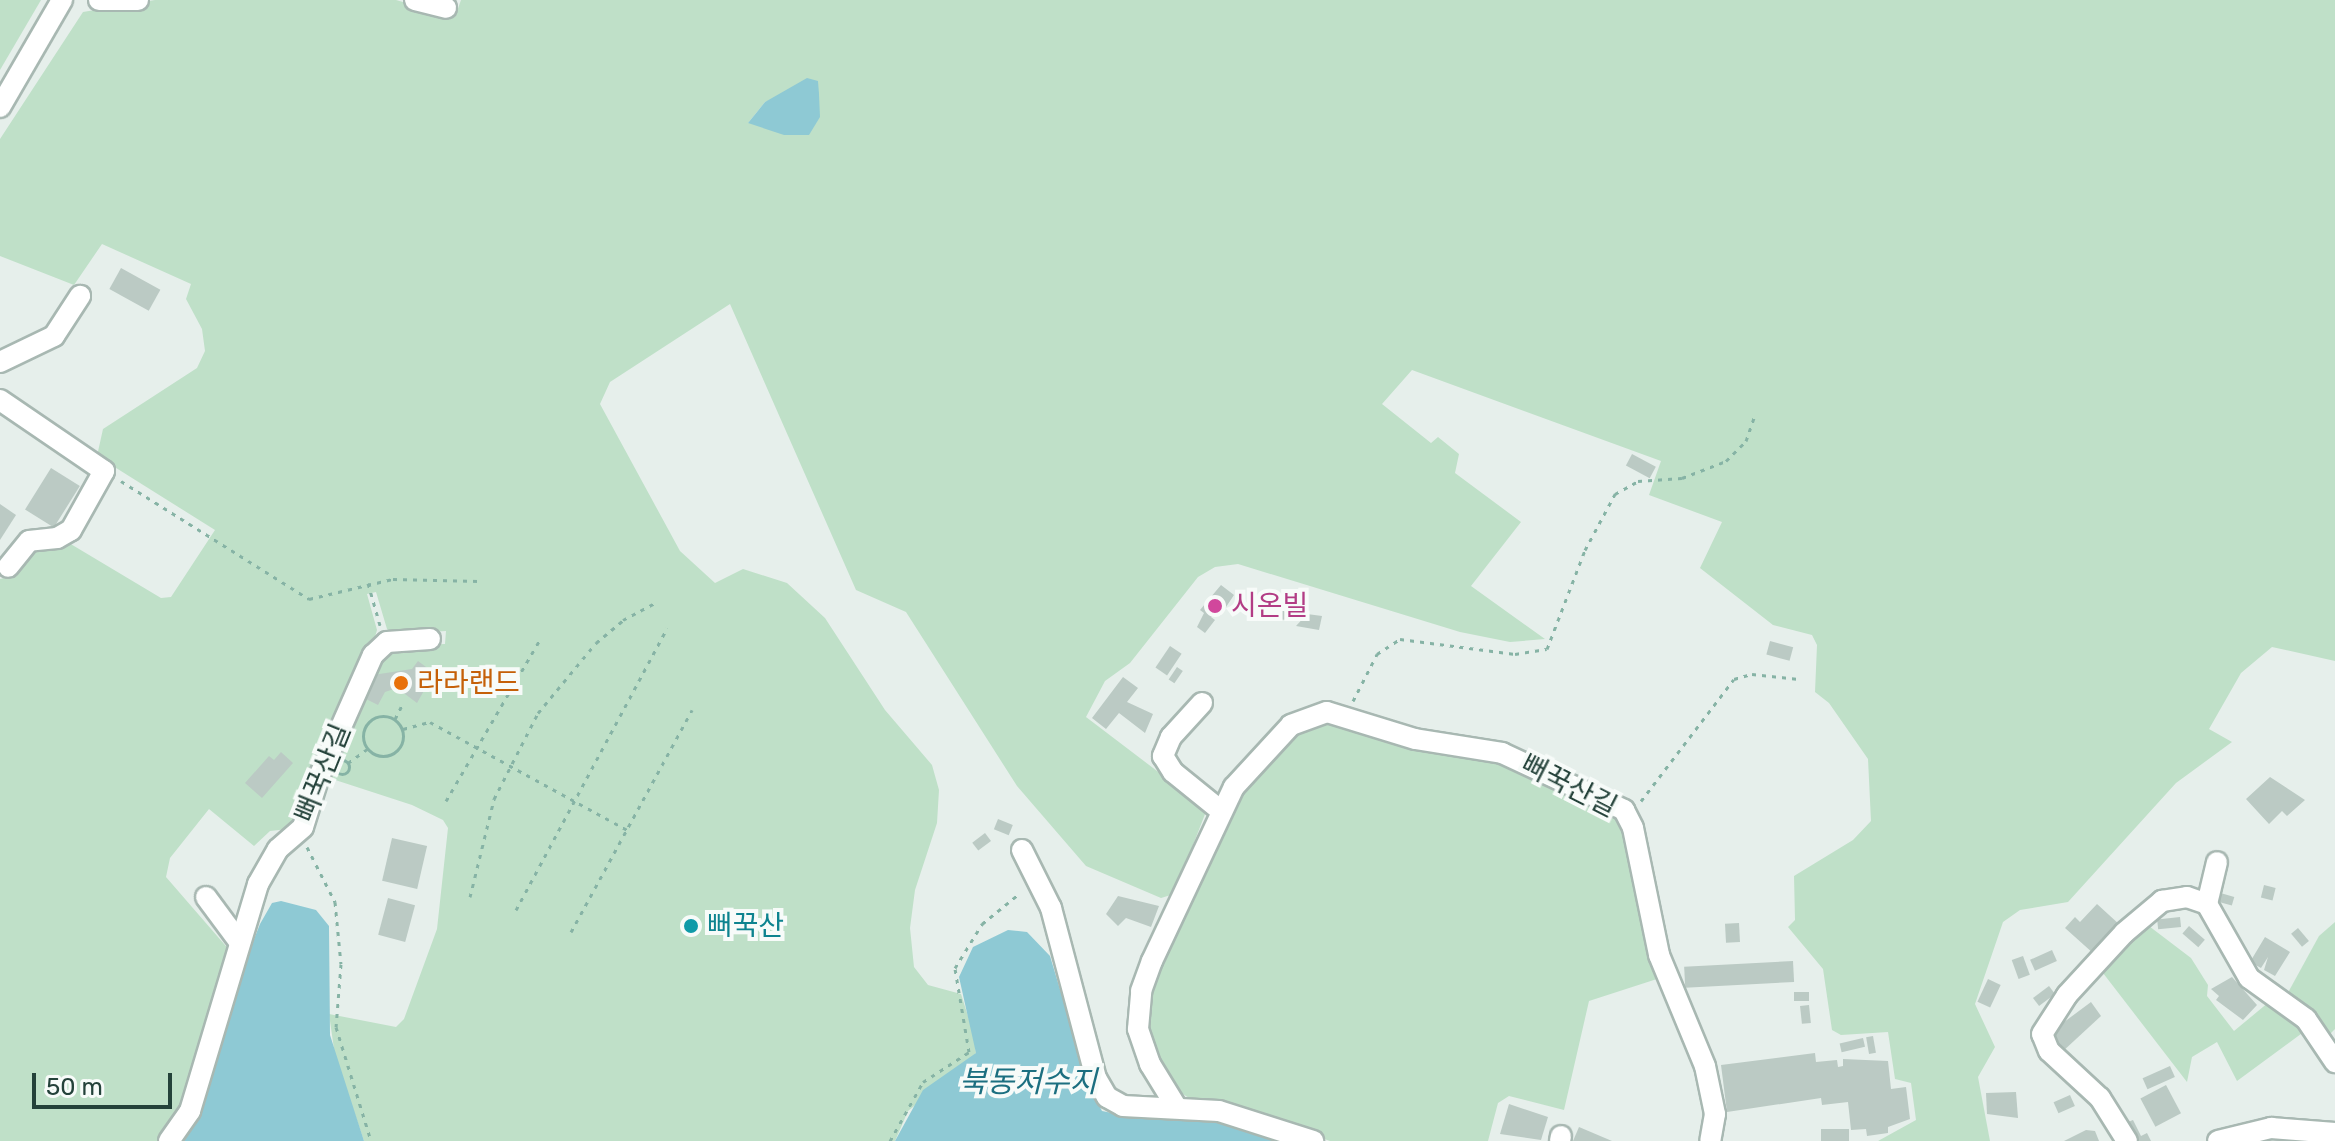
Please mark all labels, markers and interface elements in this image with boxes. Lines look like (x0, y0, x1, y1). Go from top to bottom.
place label: 시온빌 (1231, 589, 1308, 623)
marker: 시온빌 (1206, 597, 1224, 615)
place label: 라라랜드 (417, 666, 520, 700)
marker: 라라랜드 (392, 674, 410, 692)
street label: 뻐꾹산길 (288, 719, 358, 827)
street label: 뻐꾹산길 (1515, 748, 1623, 824)
place label: 뻐꾹산 (707, 909, 784, 943)
marker: 뻐꾹산 (682, 917, 700, 935)
scale bar (36, 1057, 176, 1107)
water label: 북동저수지 (959, 1064, 1097, 1100)
text: 50 m (46, 1073, 103, 1101)

